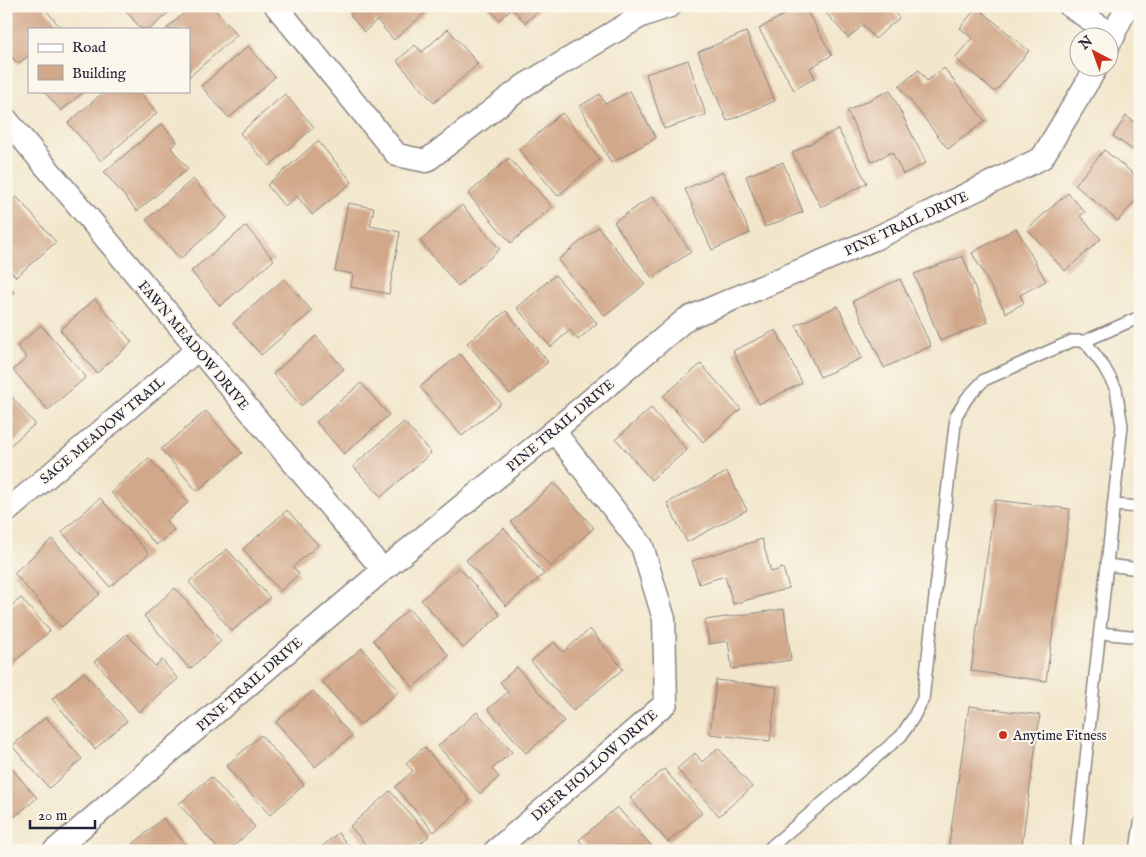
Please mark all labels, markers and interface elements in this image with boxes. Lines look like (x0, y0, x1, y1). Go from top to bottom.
legend (28, 28, 190, 92)
north arrow (1068, 28, 1118, 78)
text: N (1075, 32, 1097, 54)
text: Road (72, 38, 107, 57)
text: Building (72, 64, 127, 83)
street label: PINE TRAIL DRIVE (842, 187, 972, 261)
street label: FAWN MEADOW DRIVE (134, 277, 253, 414)
street label: SAGE MEADOW TRAIL (36, 373, 169, 488)
street label: PINE TRAIL DRIVE (503, 375, 618, 476)
street label: PINE TRAIL DRIVE (193, 634, 307, 736)
street label: DEER HOLLOW DRIVE (528, 706, 662, 826)
place label: Anytime Fitness (1012, 727, 1107, 745)
marker: Anytime Fitness (997, 729, 1009, 741)
scale bar (30, 797, 95, 829)
text: 20 m (38, 806, 68, 825)

